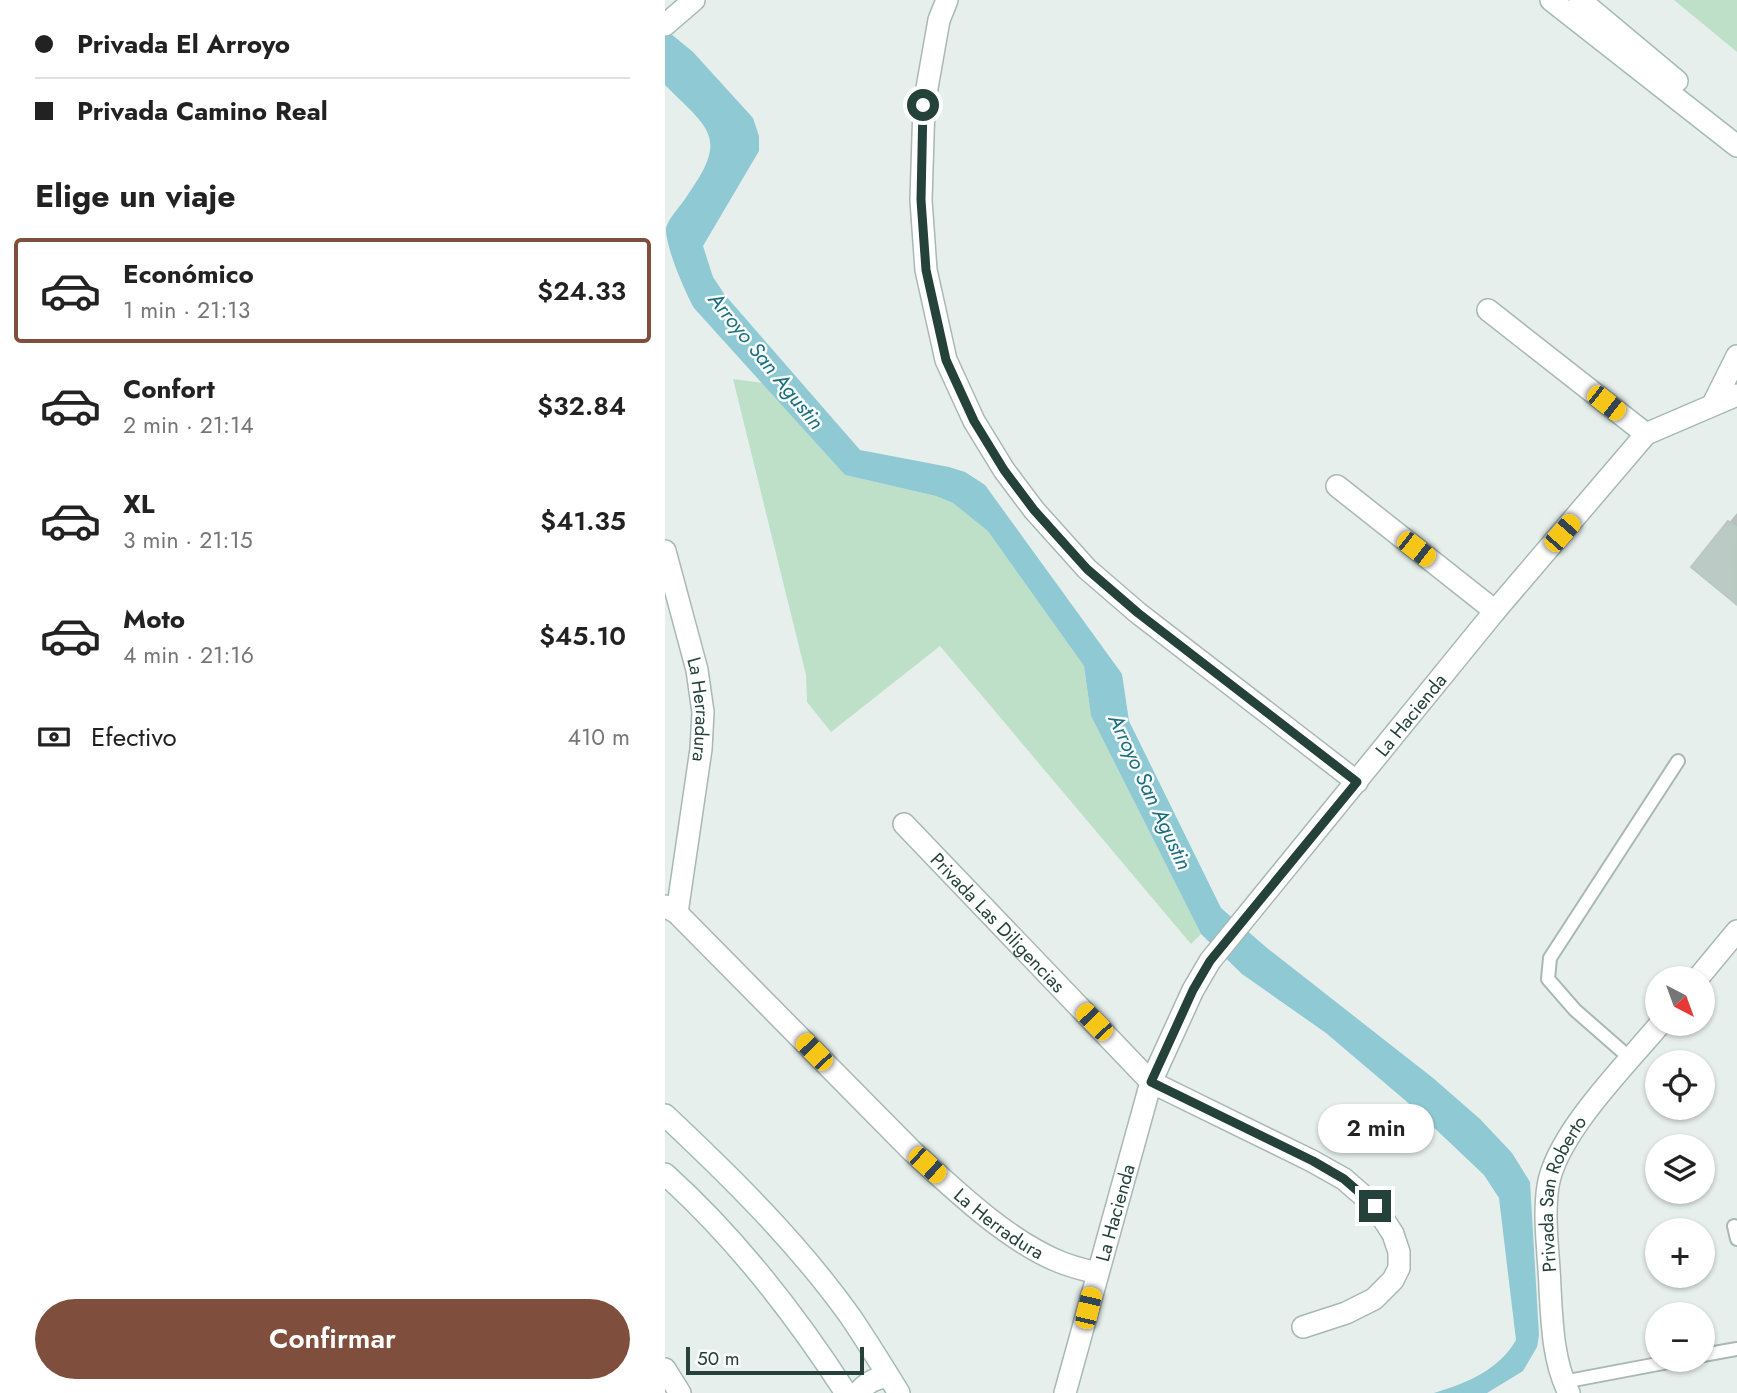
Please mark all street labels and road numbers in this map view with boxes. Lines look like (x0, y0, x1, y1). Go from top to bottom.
street label: La Herradura (680, 654, 716, 764)
street label: La Hacienda (1369, 668, 1453, 762)
street label: Privada Las Diligencias (924, 847, 1071, 999)
street label: Privada San Roberto (1533, 1110, 1593, 1273)
street label: La Hacienda (1089, 1161, 1142, 1265)
street label: La Herradura (948, 1182, 1048, 1266)

